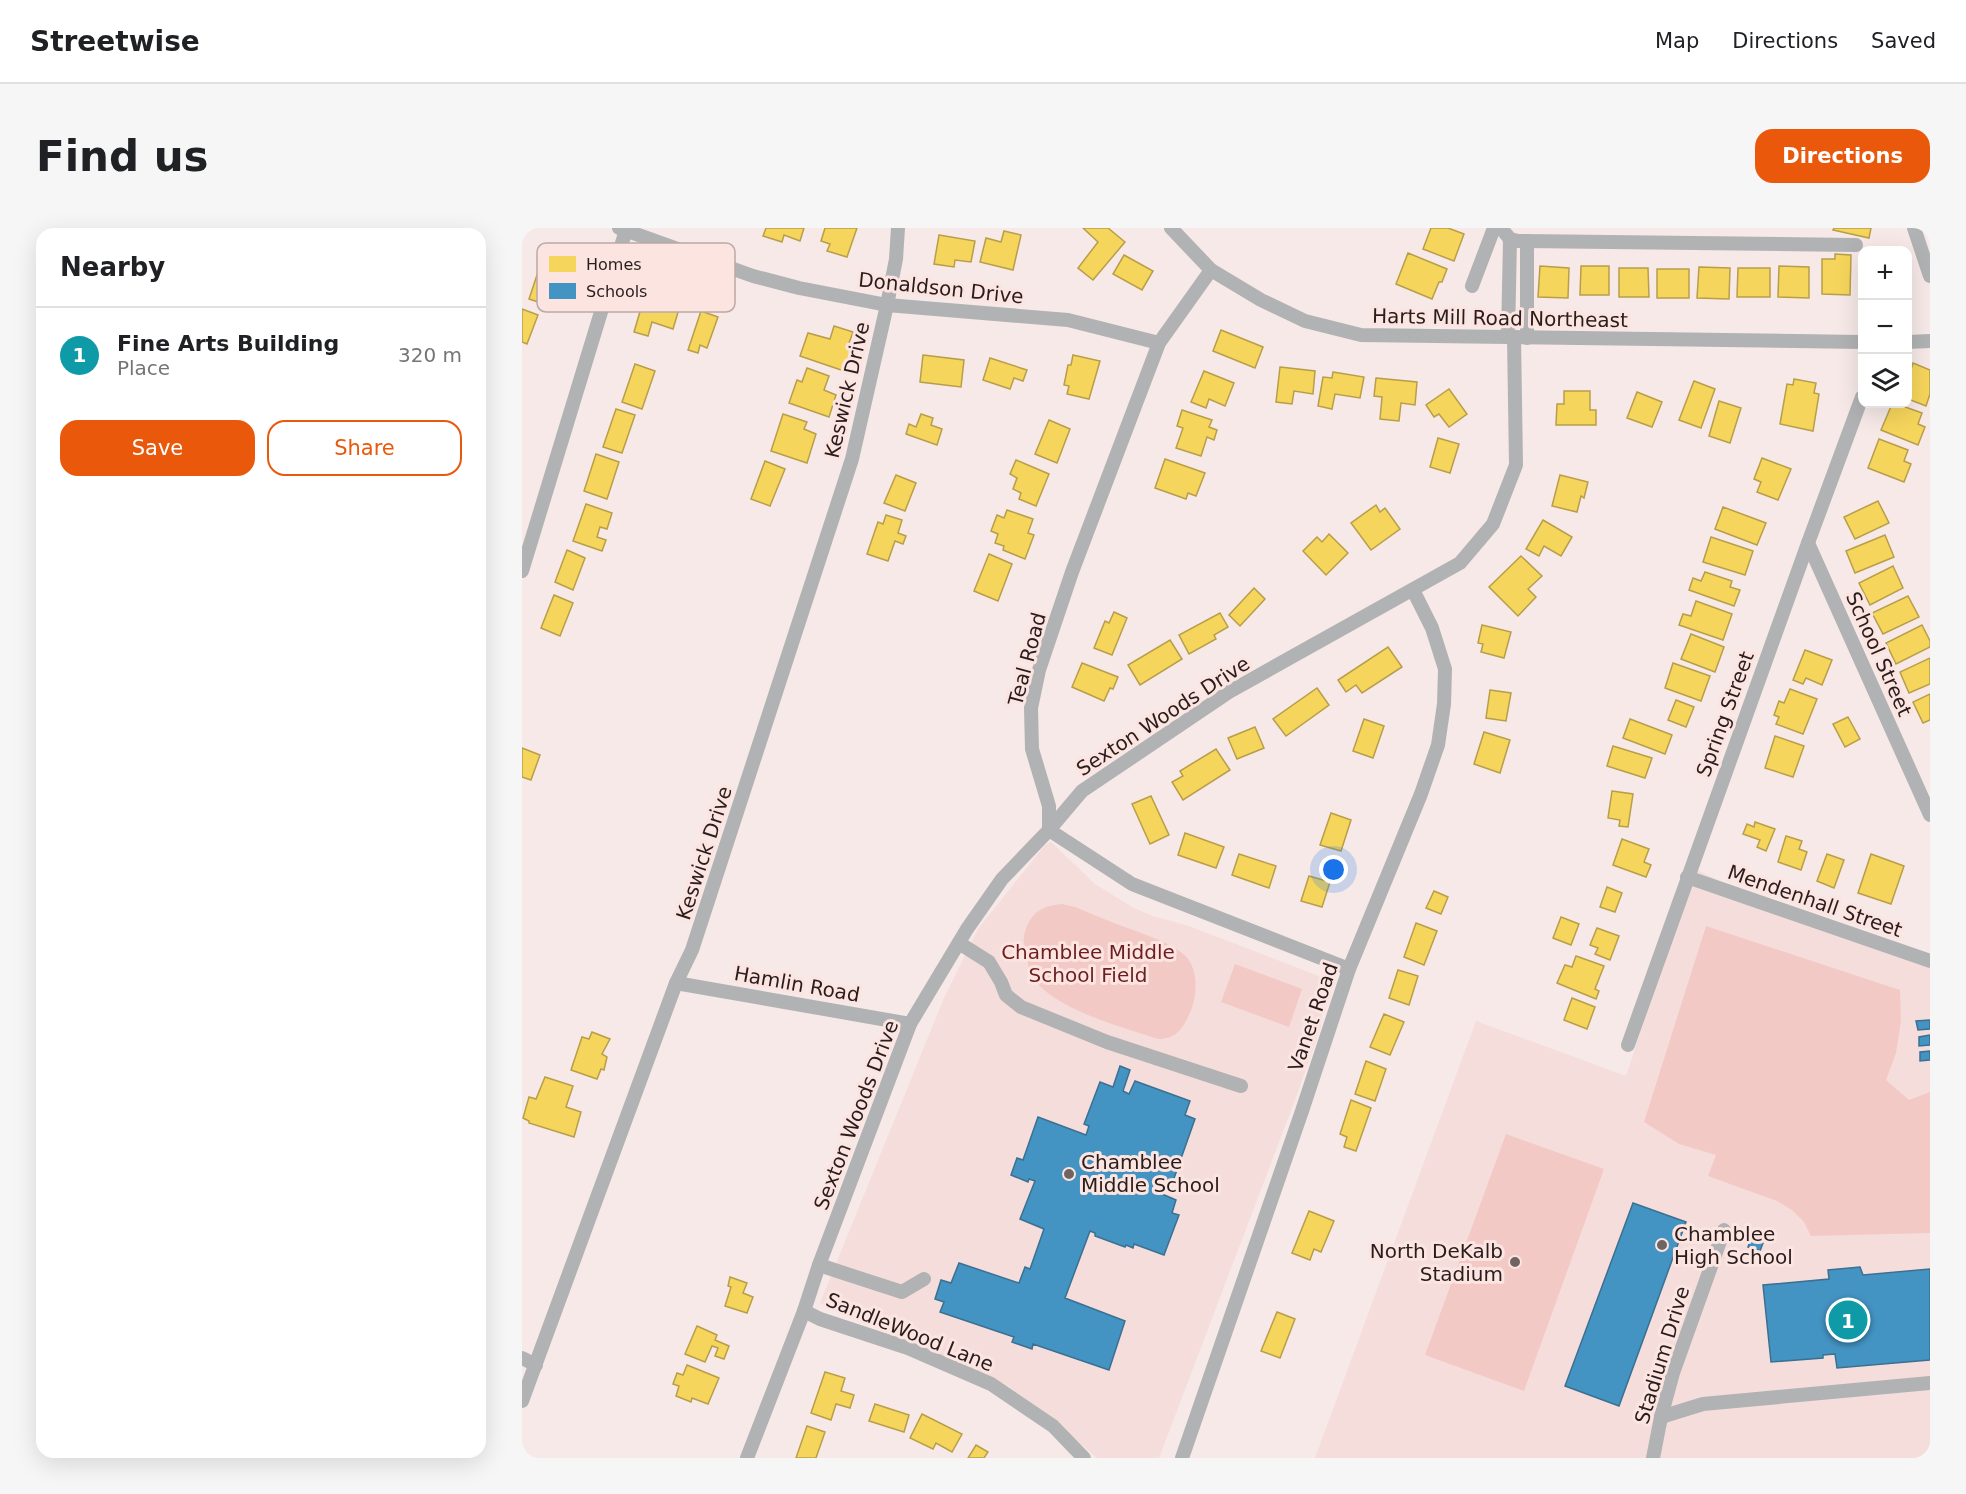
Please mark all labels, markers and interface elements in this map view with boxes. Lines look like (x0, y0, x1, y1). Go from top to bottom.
text: Streetwise (30, 25, 200, 58)
text: Map (1655, 29, 1699, 53)
text: Directions (1732, 29, 1838, 53)
text: Saved (1871, 29, 1936, 53)
button: Directions (1755, 129, 1930, 183)
text: Find us (36, 132, 209, 181)
legend (537, 243, 735, 312)
map controls (1858, 246, 1912, 408)
button: + (1858, 246, 1912, 300)
text: Nearby (60, 252, 165, 282)
text: Homes (586, 255, 642, 274)
street label: Donaldson Drive (857, 267, 1025, 309)
text: Schools (586, 282, 647, 301)
button: − (1858, 300, 1912, 354)
street label: Harts Mill Road Northeast (1372, 304, 1628, 332)
street label: Keswick Drive (820, 320, 874, 460)
text: Fine Arts Building (117, 331, 339, 356)
text: 1 (73, 343, 86, 367)
text: 320 m (398, 343, 462, 367)
button: layers (1858, 354, 1912, 408)
text: Place (117, 356, 170, 380)
button: Save (60, 420, 255, 476)
button: Share (267, 420, 462, 476)
street label: School Street (1841, 588, 1917, 720)
street label: Teal Road (1003, 610, 1051, 709)
street label: Spring Street (1691, 648, 1759, 780)
street label: Sexton Woods Drive (1072, 651, 1254, 781)
street label: Keswick Drive (671, 783, 737, 923)
your location (1319, 855, 1348, 884)
street label: Mendenhall Street (1725, 860, 1906, 942)
park label: Chamblee Middle School Field (1001, 940, 1175, 987)
street label: Vanet Road (1283, 959, 1343, 1075)
street label: Hamlin Road (732, 961, 862, 1007)
street label: Sexton Woods Drive (809, 1017, 903, 1213)
place label: Chamblee Middle School (1081, 1150, 1220, 1197)
marker: Chamblee Middle School (1062, 1167, 1076, 1181)
place label: Chamblee High School (1674, 1222, 1793, 1269)
marker: Chamblee High School (1655, 1238, 1669, 1252)
place label: North DeKalb Stadium (1370, 1239, 1503, 1286)
marker: North DeKalb Stadium (1508, 1255, 1522, 1269)
street label: Stadium Drive (1630, 1283, 1694, 1427)
street label: SandleWood Lane (823, 1287, 997, 1377)
pin: 1 (1828, 1298, 1868, 1342)

